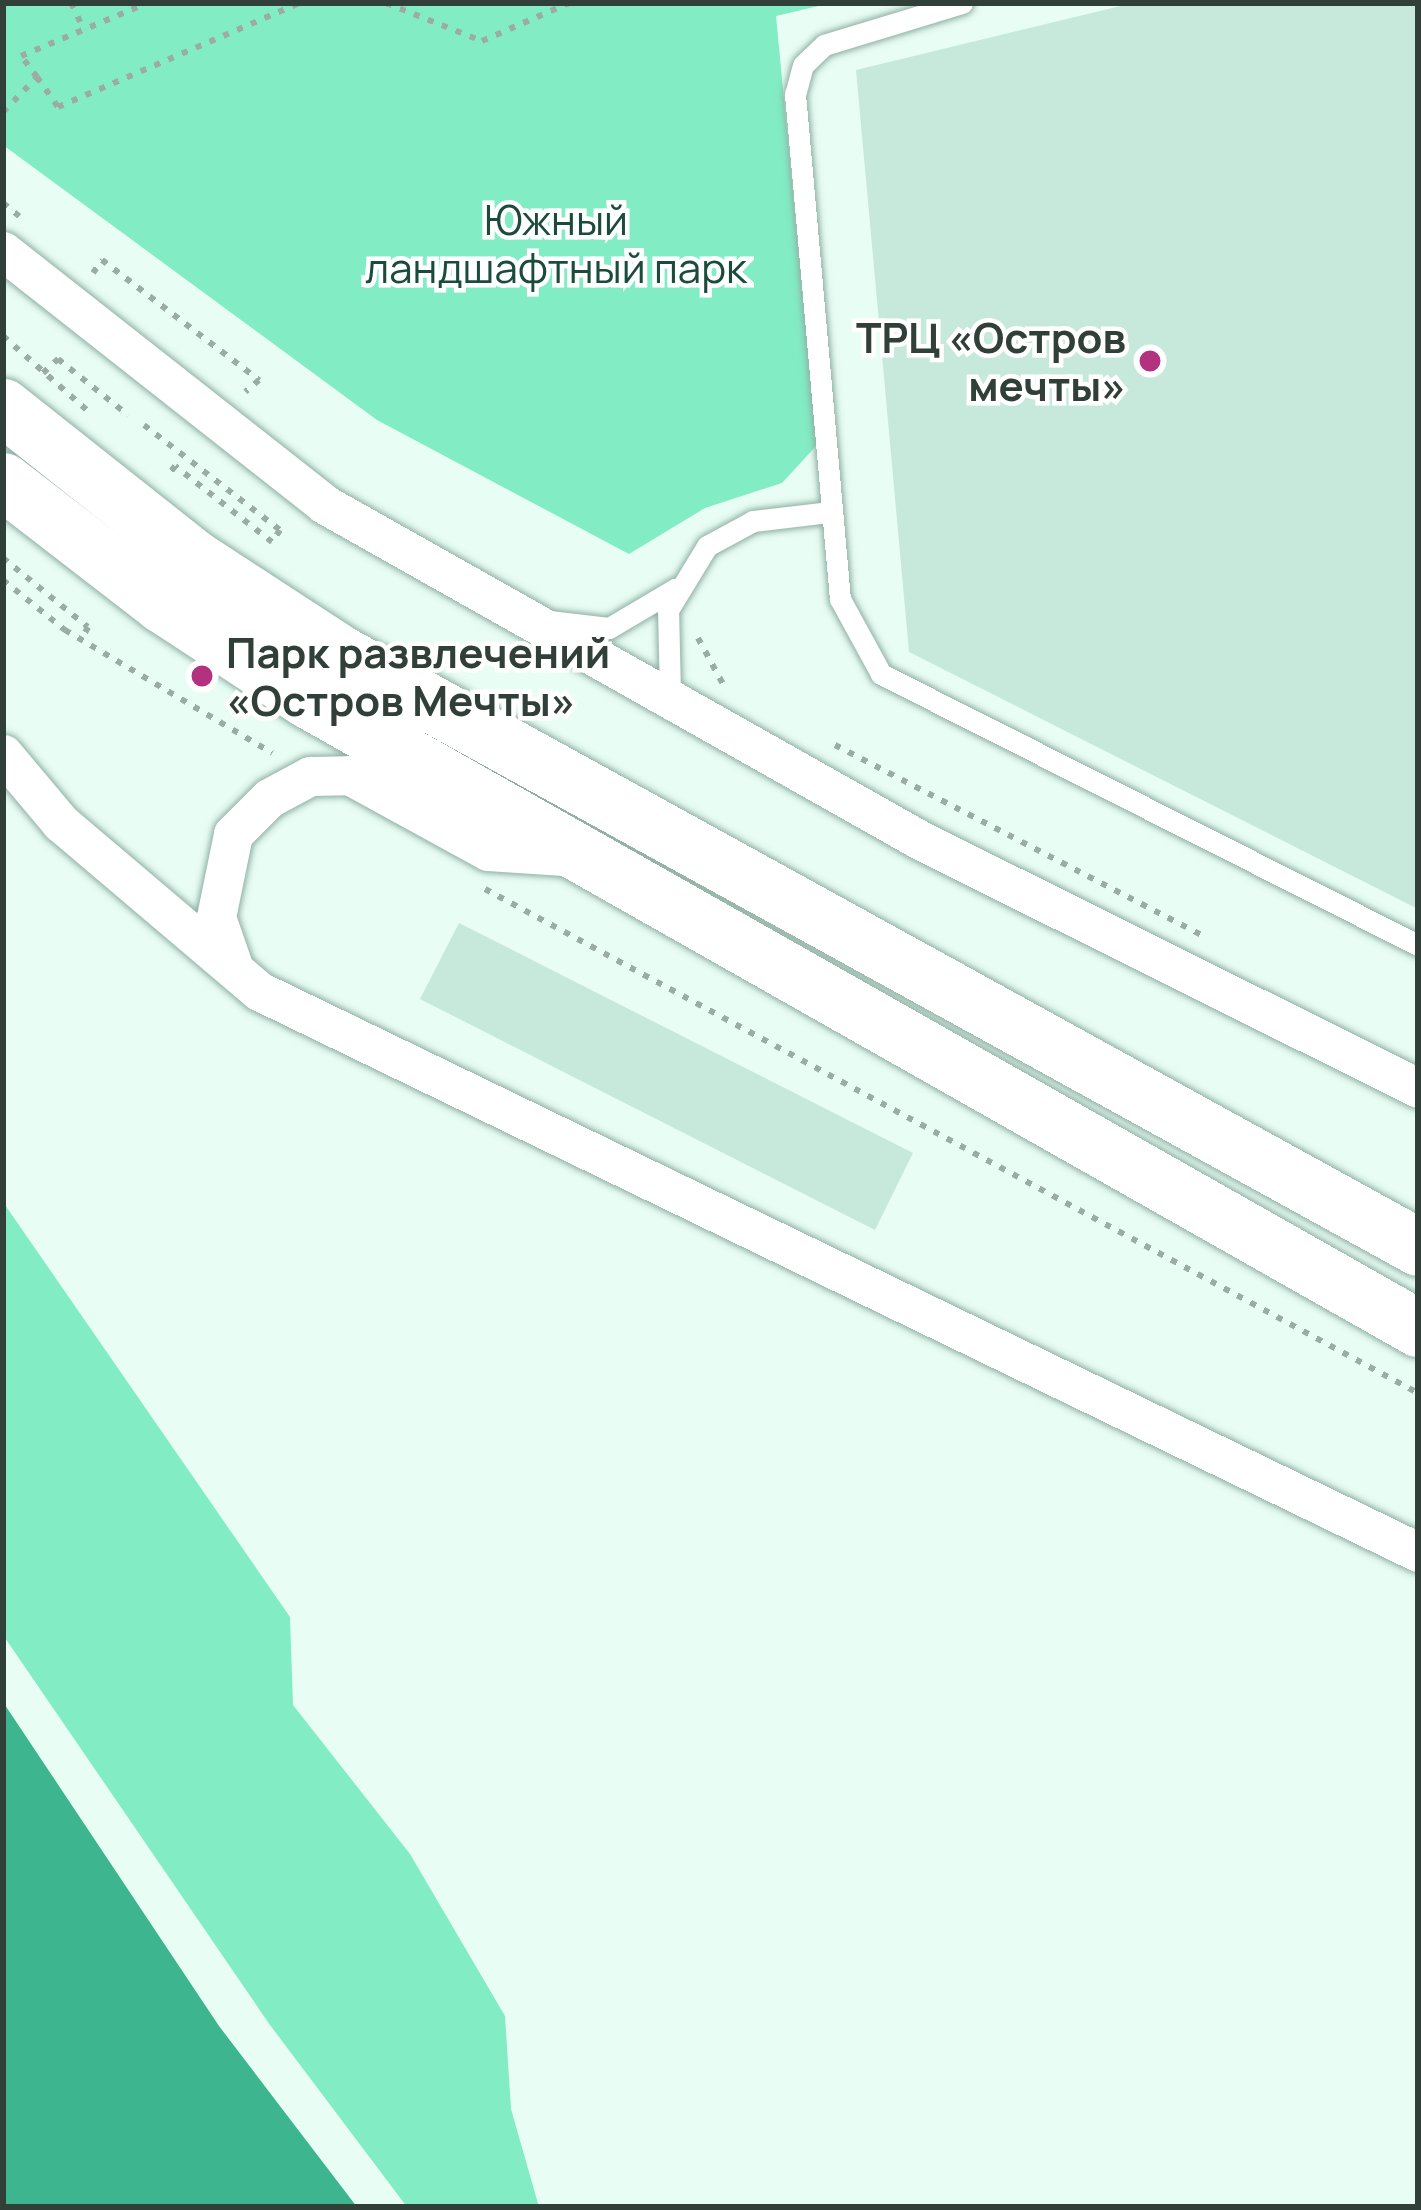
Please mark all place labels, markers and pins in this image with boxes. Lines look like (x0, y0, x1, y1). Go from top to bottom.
place label: ТРЦ «Остров мечты» (856, 312, 1126, 410)
marker: ТРЦ «Остров мечты» (1137, 348, 1163, 374)
place label: Парк развлечений «Остров Мечты» (226, 627, 610, 726)
marker: Парк развлечений «Остров Мечты» (189, 663, 215, 689)

